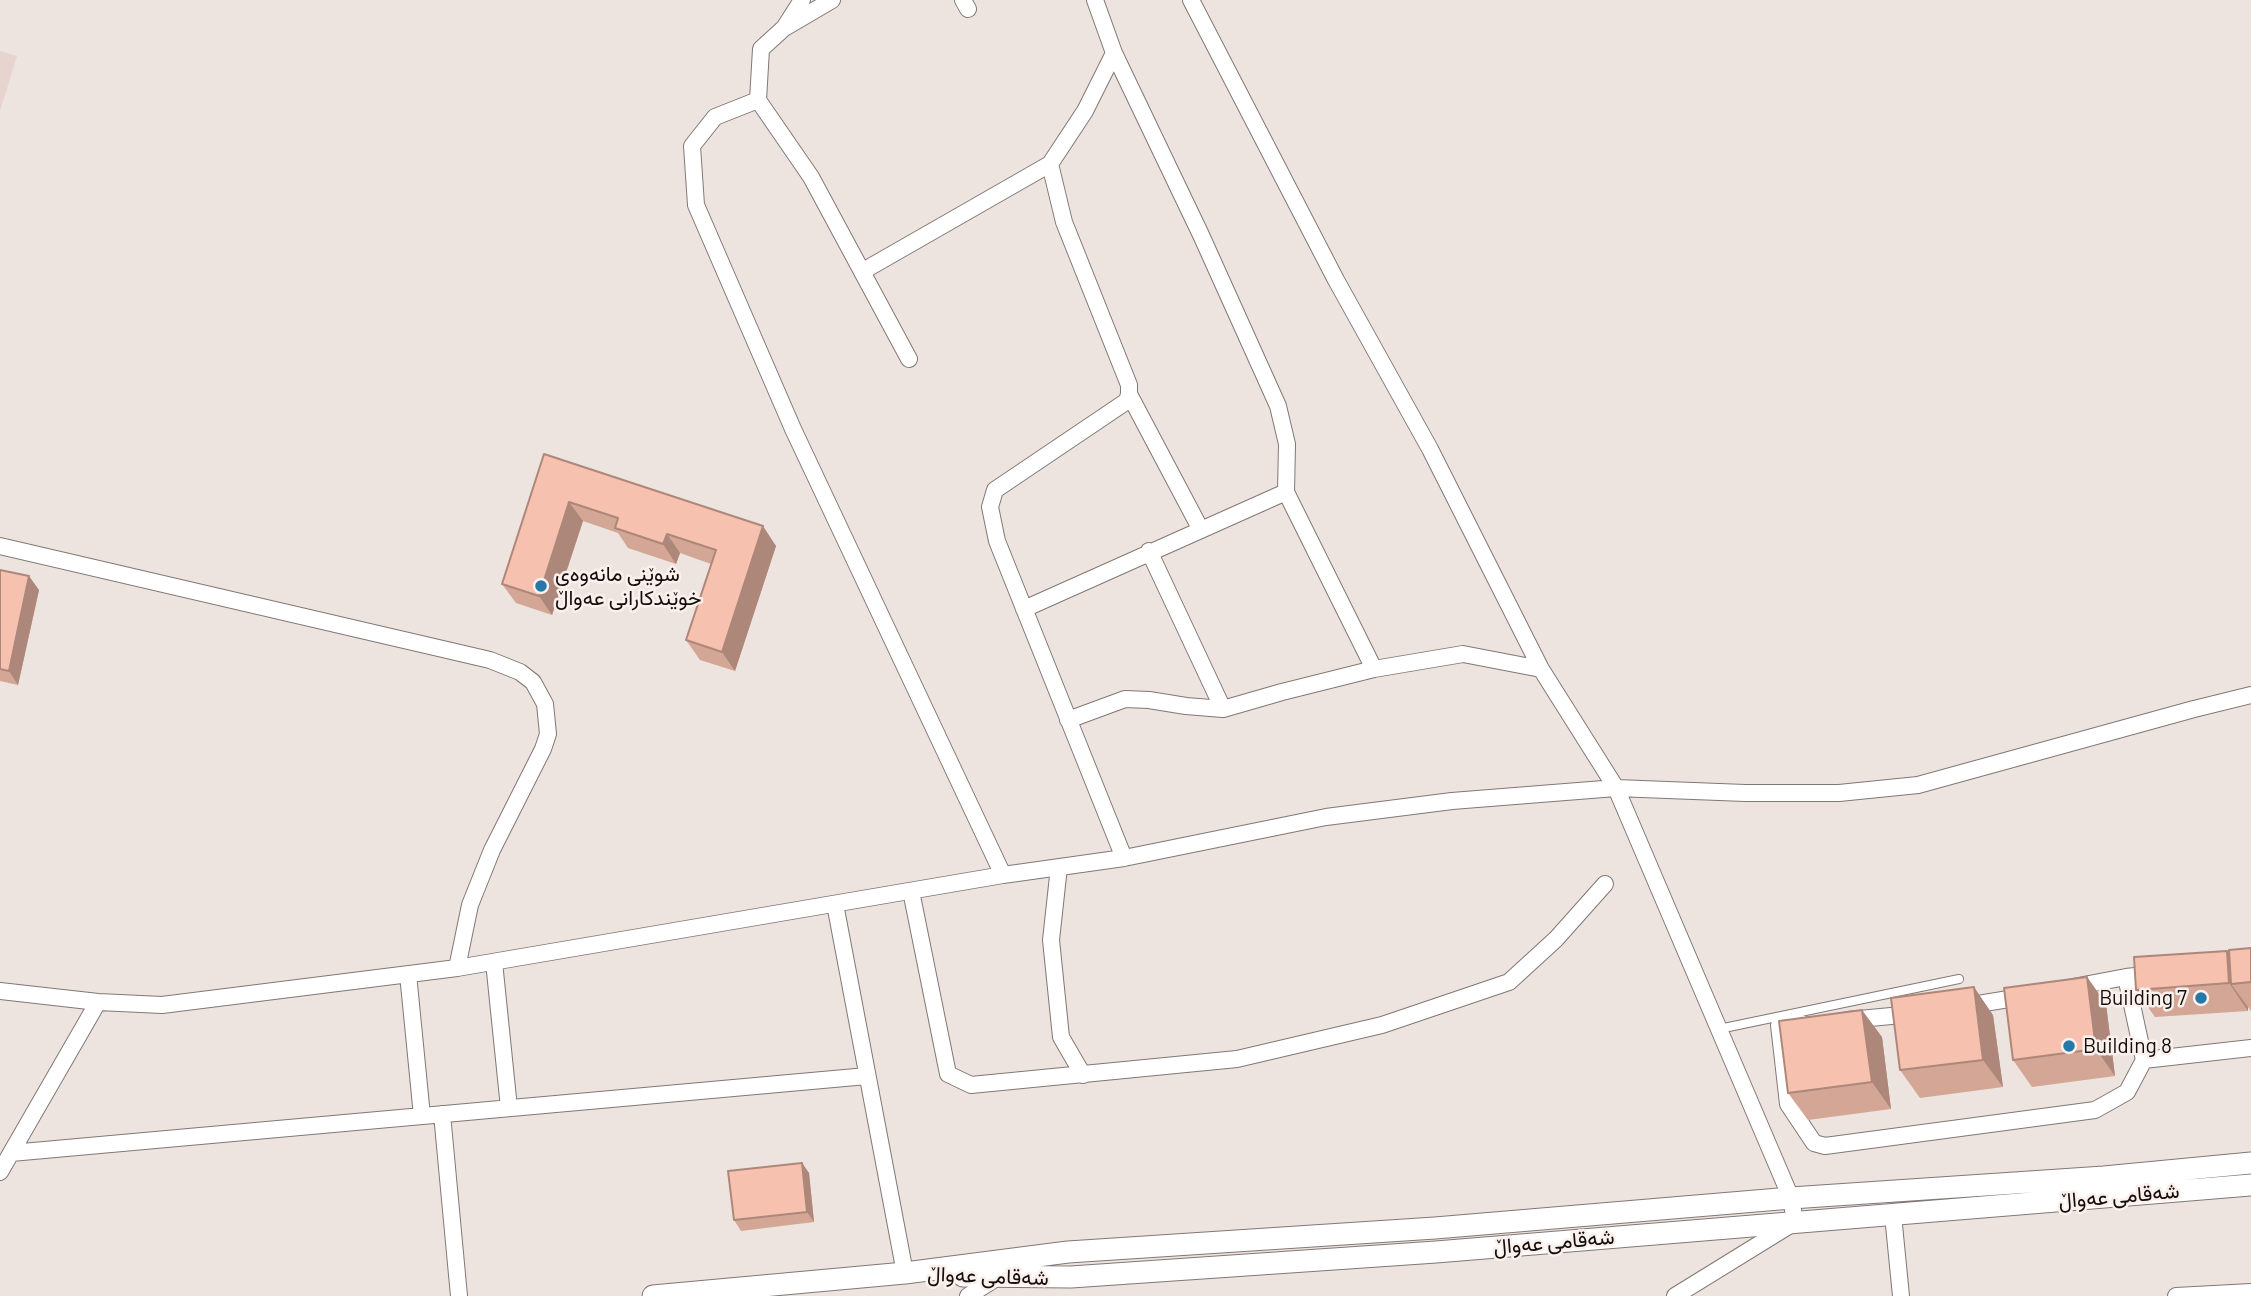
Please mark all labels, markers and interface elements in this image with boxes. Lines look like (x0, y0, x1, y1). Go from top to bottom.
place label: شوێنی مانەوەی خوێندکارانی عەواڵ (555, 561, 702, 611)
marker: شوێنی مانەوەی خوێندکارانی عەواڵ (533, 578, 549, 594)
place label: Building 7 (2099, 985, 2187, 1011)
marker: Building 7 (2193, 990, 2209, 1006)
place label: Building 8 (2083, 1033, 2172, 1059)
marker: Building 8 (2061, 1038, 2077, 1054)
street label: شەقامی عەواڵ (2057, 1178, 2181, 1214)
street label: شەقامی عەواڵ (1492, 1224, 1616, 1260)
street label: شەقامی عەواڵ (927, 1261, 1049, 1291)

